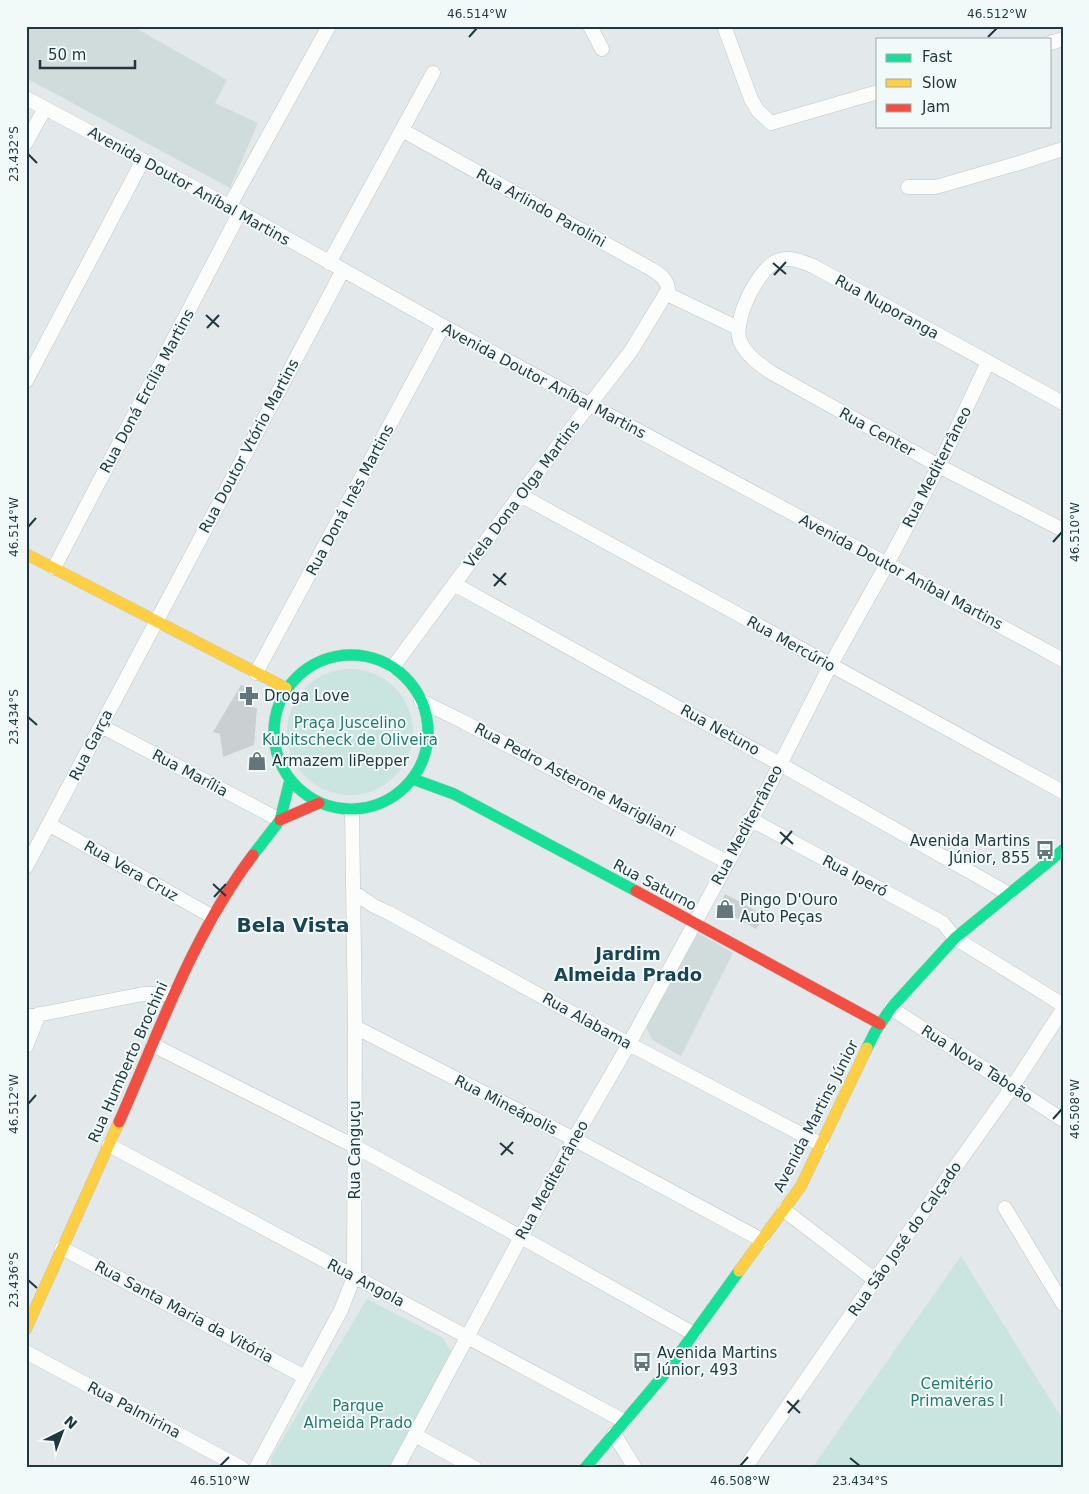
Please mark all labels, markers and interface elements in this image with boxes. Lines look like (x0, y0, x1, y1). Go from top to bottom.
text: 46.514°W (447, 7, 507, 21)
text: 46.512°W (967, 7, 1027, 21)
scale bar (40, 38, 135, 70)
legend (876, 38, 1052, 128)
text: 50 m (48, 46, 86, 64)
text: Fast (922, 48, 952, 66)
text: Slow (922, 74, 957, 92)
text: Jam (921, 98, 950, 116)
street label: Avenida Doutor Aníbal Martins (85, 123, 293, 249)
text: 23.432°S (7, 126, 21, 182)
street label: Rua Arlindo Parolini (473, 165, 609, 251)
street label: Rua Nuporanga (832, 271, 942, 343)
street label: Rua Doná Ercília Martins (96, 306, 198, 476)
street label: Avenida Doutor Aníbal Martins (439, 320, 649, 443)
street label: Rua Doutor Vtório Martins (195, 356, 303, 536)
street label: Rua Center (836, 404, 919, 461)
street label: Rua Mediterrâneo (899, 404, 975, 530)
street label: Viela Dona Olga Martins (460, 416, 584, 572)
street label: Rua Doná Inês Martins (302, 421, 398, 579)
text: 46.514°W (7, 497, 21, 557)
text: 46.510°W (1068, 502, 1082, 562)
street label: Avenida Doutor Aníbal Martins (796, 511, 1006, 634)
street label: Rua Mercúrio (744, 612, 838, 676)
pharmacy icon: Droga Love (238, 685, 260, 707)
place label: Droga Love (264, 687, 349, 705)
text: 23.434°S (7, 689, 21, 745)
street label: Rua Netuno (677, 701, 763, 759)
street label: Rua Garça (65, 706, 117, 784)
park label: Praça Juscelino Kubitscheck de Oliveira (262, 714, 438, 749)
street label: Rua Pedro Asterone Marigliani (471, 719, 679, 841)
street label: Rua Marília (149, 746, 231, 800)
shop icon: Armazem liPepper (246, 750, 268, 772)
place label: Armazem liPepper (272, 752, 410, 770)
street label: Rua Mediterrâneo (708, 762, 786, 888)
place label: Avenida Martins Júnior, 855 (910, 832, 1030, 867)
street label: Rua Vera Cruz (81, 837, 181, 905)
bus stop icon: Avenida Martins Júnior, 855 (1034, 839, 1056, 861)
street label: Rua Iperó (819, 851, 891, 901)
street label: Rua Saturno (610, 855, 700, 915)
place label: Pingo D'Ouro Auto Peças (740, 891, 838, 926)
shop icon: Pingo D'Ouro Auto Peças (714, 898, 736, 920)
district label: Bela Vista (236, 913, 350, 937)
district label: Jardim Almeida Prado (554, 943, 702, 985)
street label: Rua Humberto Brochini (84, 979, 172, 1145)
street label: Rua Alabama (539, 989, 635, 1053)
street label: Rua Nova Taboão (918, 1021, 1036, 1107)
street label: Avenida Martins Júnior (770, 1036, 863, 1195)
street label: Rua Mineápolis (452, 1071, 561, 1139)
text: 46.512°W (7, 1074, 21, 1134)
text: 46.508°W (1068, 1079, 1082, 1139)
street label: Rua Canguçu (346, 1100, 364, 1200)
street label: Rua Mediterrâneo (512, 1117, 592, 1243)
street label: Rua São José do Calçado (845, 1158, 965, 1320)
text: 23.436°S (7, 1252, 21, 1308)
street label: Rua Angola (324, 1255, 408, 1311)
street label: Rua Santa Maria da Vitória (92, 1257, 276, 1367)
place label: Avenida Martins Júnior, 493 (656, 1344, 778, 1379)
bus stop icon: Avenida Martins Júnior, 493 (631, 1351, 653, 1373)
park label: Cemitério Primaveras I (910, 1375, 1004, 1410)
street label: Rua Palmirina (84, 1378, 184, 1442)
park label: Parque Almeida Prado (304, 1397, 412, 1432)
north arrow (38, 1406, 88, 1456)
text: N (61, 1412, 80, 1432)
text: 46.510°W (190, 1474, 250, 1488)
text: 46.508°W (710, 1474, 770, 1488)
text: 23.434°S (832, 1474, 888, 1488)

